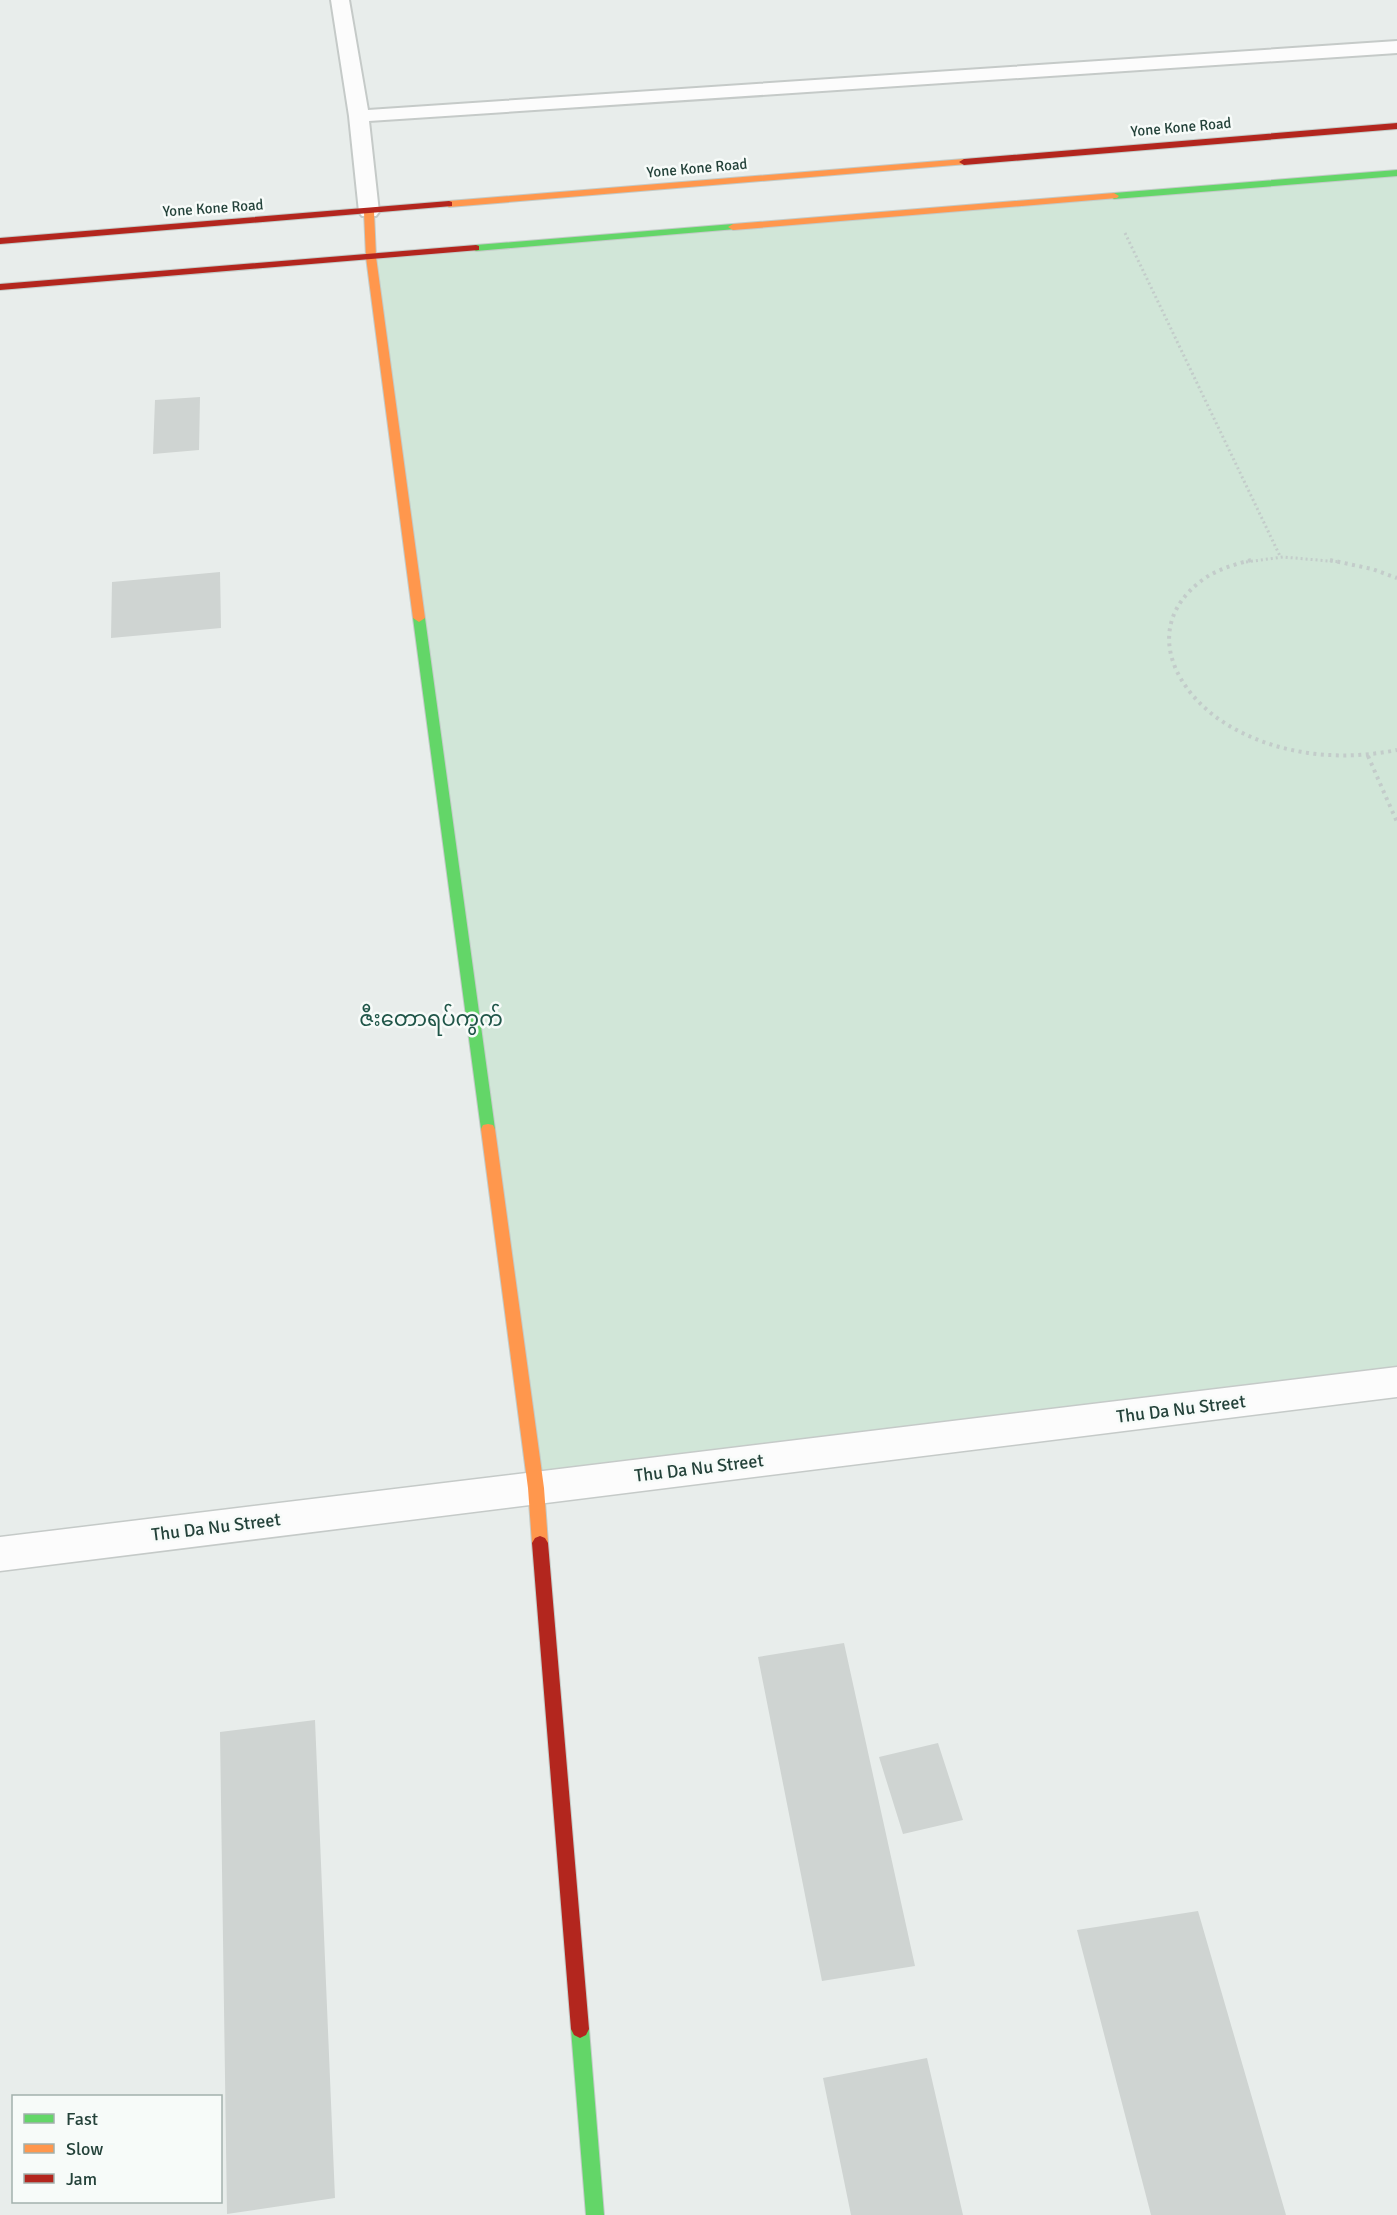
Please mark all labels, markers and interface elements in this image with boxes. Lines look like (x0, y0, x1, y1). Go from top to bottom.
street label: Yone Kone Road (1130, 114, 1232, 140)
street label: Yone Kone Road (646, 155, 748, 181)
street label: Yone Kone Road (162, 195, 264, 221)
district label: ဇီးတောရပ်ကွက် (359, 1003, 503, 1036)
street label: Thu Da Nu Street (1115, 1390, 1247, 1428)
street label: Thu Da Nu Street (633, 1449, 765, 1487)
street label: Thu Da Nu Street (150, 1508, 282, 1546)
legend (12, 2095, 222, 2203)
text: Fast (66, 2108, 98, 2130)
text: Slow (66, 2138, 103, 2160)
text: Jam (66, 2168, 97, 2190)

